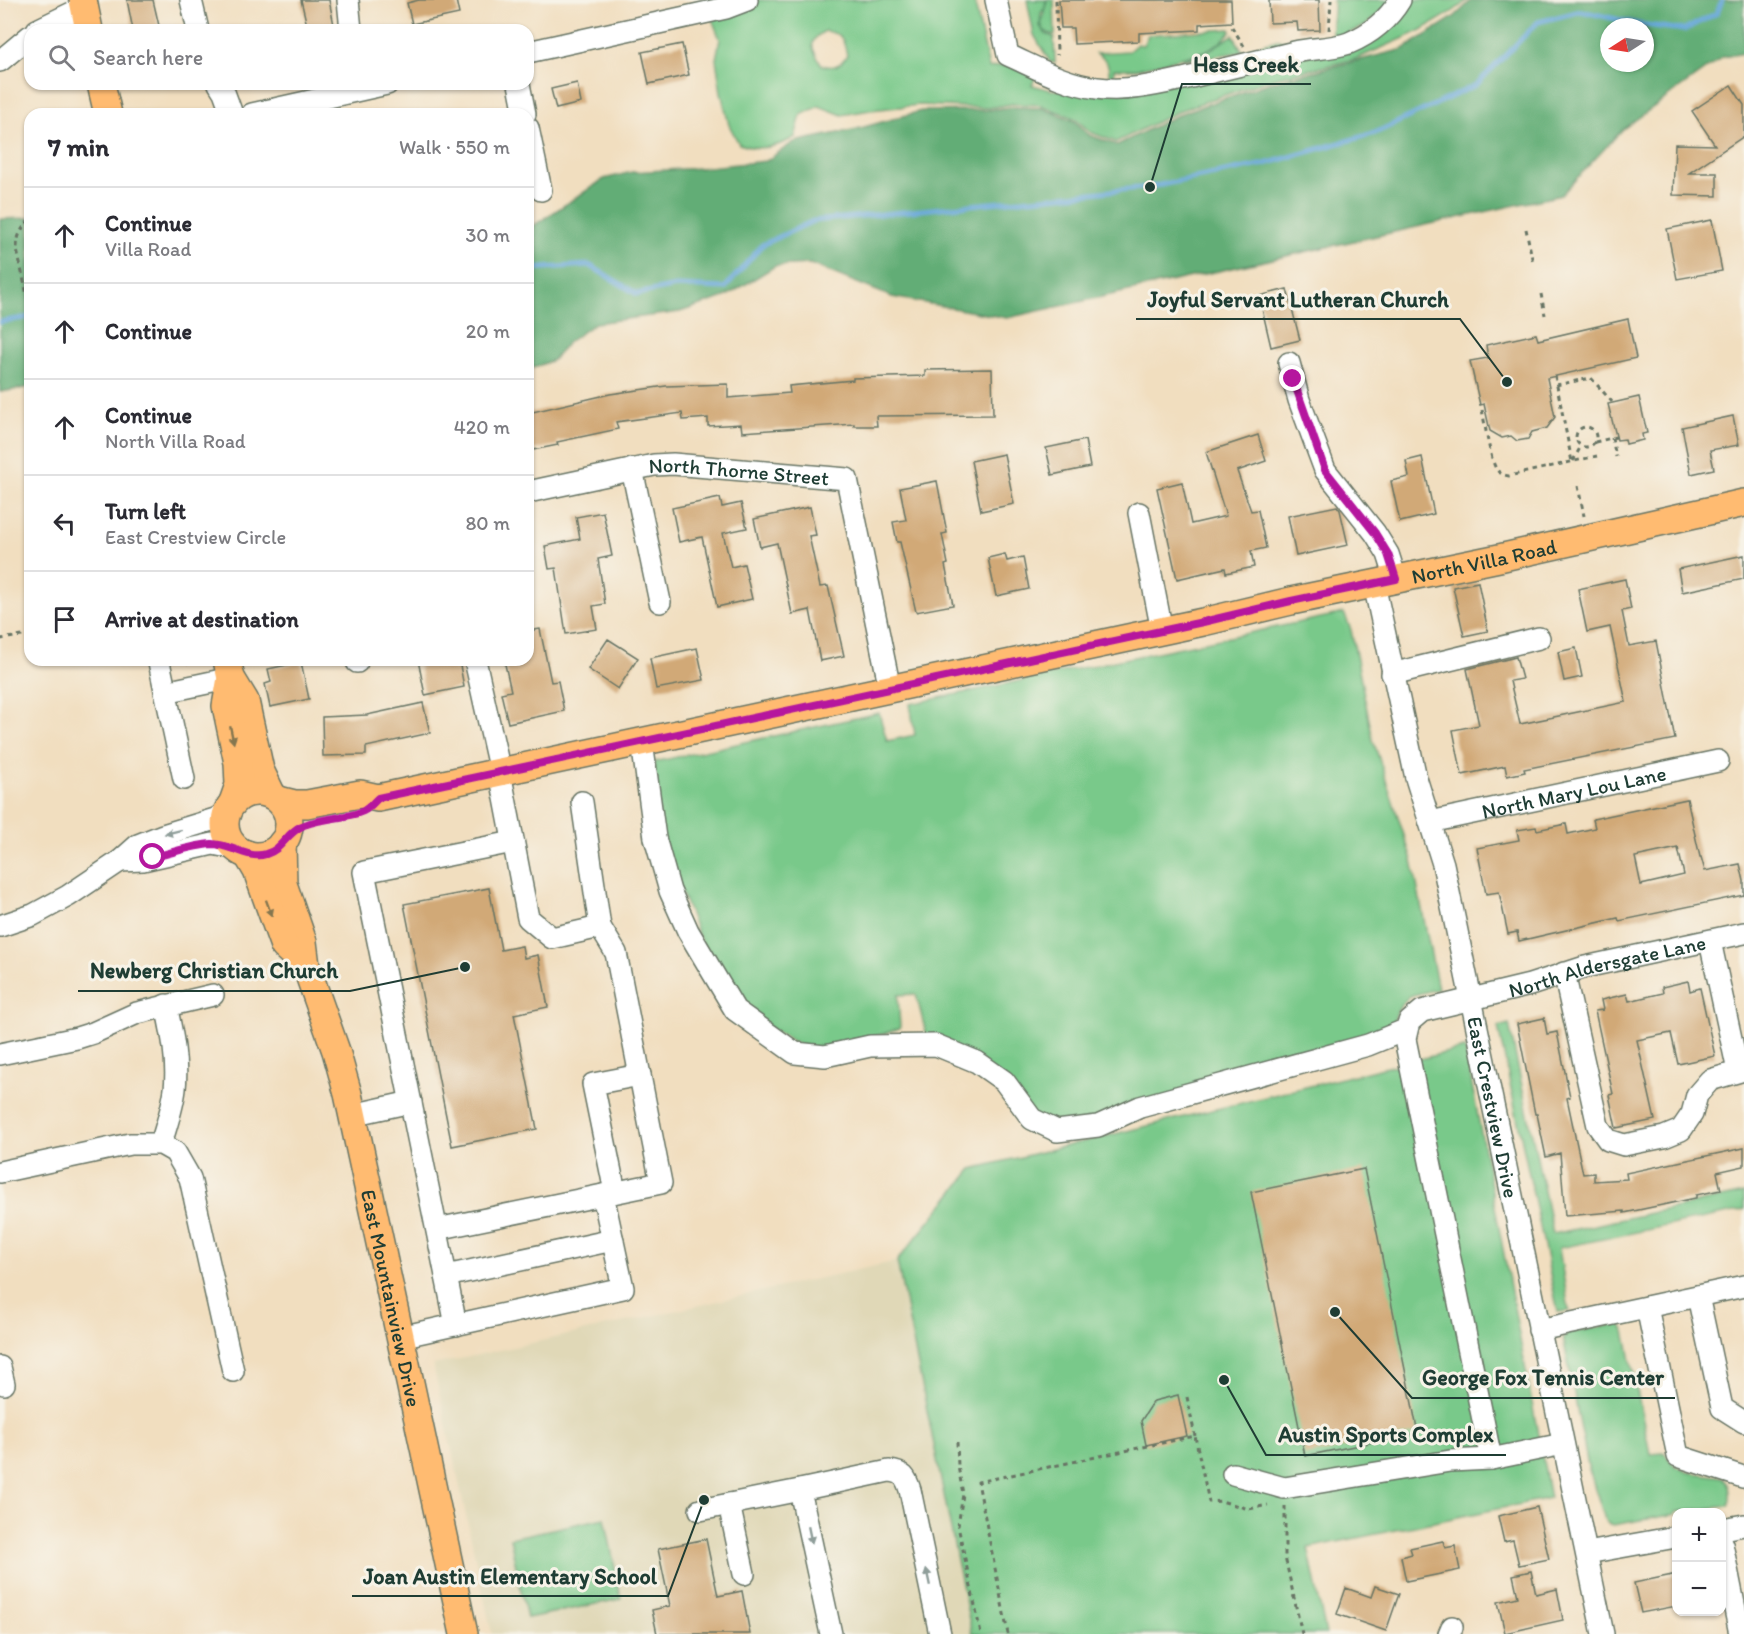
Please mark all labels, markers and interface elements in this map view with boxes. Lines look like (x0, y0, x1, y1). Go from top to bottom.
north arrow (1600, 18, 1654, 72)
search box (24, 24, 534, 90)
icon: search (45, 41, 78, 74)
text: Search here (93, 44, 203, 71)
callout: Hess Creek (1182, 44, 1311, 84)
text: Hess Creek (1193, 51, 1299, 78)
text: 7 min (48, 131, 109, 163)
text: Walk · 550 m (399, 135, 510, 159)
text: Continue (105, 210, 192, 237)
icon: ahead (48, 219, 81, 252)
text: 30 m (465, 223, 510, 247)
text: Villa Road (105, 237, 191, 261)
callout: Joyful Servant Lutheran Church (1136, 279, 1460, 319)
text: Joyful Servant Lutheran Church (1146, 286, 1449, 313)
icon: ahead (48, 315, 81, 348)
text: Continue (105, 318, 192, 345)
text: 20 m (466, 319, 510, 343)
route end (1279, 365, 1305, 391)
text: Continue (105, 402, 192, 429)
icon: ahead (48, 411, 81, 444)
text: 420 m (454, 415, 510, 439)
text: North Villa Road (105, 429, 246, 453)
street label: North Thorne Street (648, 451, 830, 490)
text: Turn left (105, 498, 186, 525)
icon: left (48, 507, 81, 540)
text: 80 m (465, 511, 510, 535)
text: East Crestview Circle (105, 525, 286, 549)
street label: North Villa Road (1409, 533, 1560, 588)
icon: arrive (48, 603, 81, 636)
text: Arrive at destination (105, 606, 299, 633)
one-way arrow (228, 726, 237, 745)
street label: North Mary Lou Lane (1479, 760, 1668, 823)
one-way arrow (164, 828, 182, 838)
route start (139, 843, 165, 869)
one-way arrow (265, 899, 275, 917)
street label: North Aldersgate Lane (1506, 929, 1708, 1002)
callout: Newberg Christian Church (78, 951, 350, 991)
text: Newberg Christian Church (90, 957, 339, 984)
street label: East Crestview Drive (1462, 1014, 1525, 1200)
street label: East Mountainview Drive (356, 1187, 427, 1409)
callout: George Fox Tennis Center (1412, 1358, 1675, 1398)
text: George Fox Tennis Center (1422, 1364, 1665, 1391)
callout: Austin Sports Complex (1266, 1415, 1506, 1455)
text: Austin Sports Complex (1277, 1421, 1494, 1448)
map controls (1672, 1508, 1726, 1616)
button: + (1672, 1508, 1726, 1562)
one-way arrow (806, 1526, 815, 1545)
callout: Joan Austin Elementary School (352, 1556, 668, 1596)
button: − (1672, 1562, 1726, 1616)
text: Joan Austin Elementary School (362, 1563, 658, 1590)
one-way arrow (923, 1567, 933, 1586)

